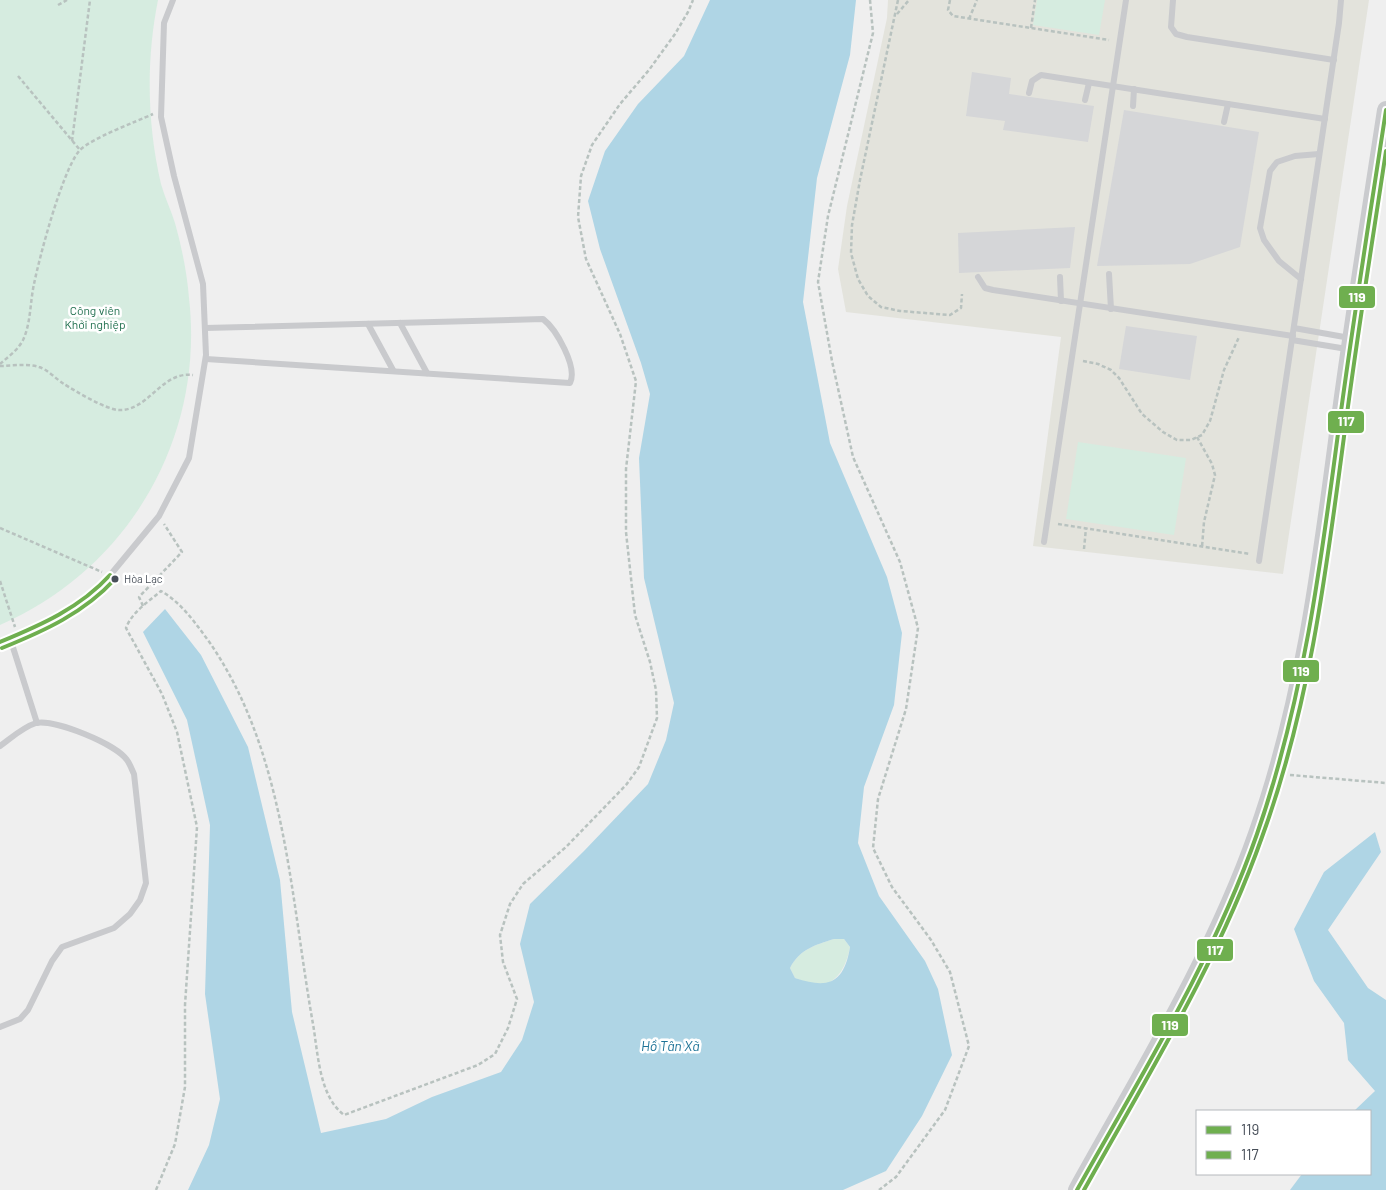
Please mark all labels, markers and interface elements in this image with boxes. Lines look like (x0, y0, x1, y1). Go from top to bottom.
line badge: 119 (1338, 285, 1376, 309)
text: 119 (1348, 288, 1366, 305)
park label: Công viên Khởi nghiệp (64, 303, 126, 331)
line badge: 117 (1327, 410, 1365, 434)
text: 117 (1338, 412, 1355, 429)
place label: Hòa Lạc (124, 572, 163, 585)
marker: Hòa Lạc (110, 574, 120, 584)
line badge: 119 (1282, 659, 1320, 683)
text: 119 (1292, 662, 1310, 679)
line badge: 117 (1196, 938, 1234, 962)
text: 117 (1207, 941, 1224, 958)
line badge: 119 (1151, 1013, 1189, 1037)
text: 119 (1161, 1016, 1179, 1033)
water label: Hồ Tân Xã (641, 1037, 699, 1054)
legend (1196, 1110, 1371, 1175)
text: 119 (1241, 1120, 1259, 1138)
text: 117 (1241, 1145, 1259, 1163)

